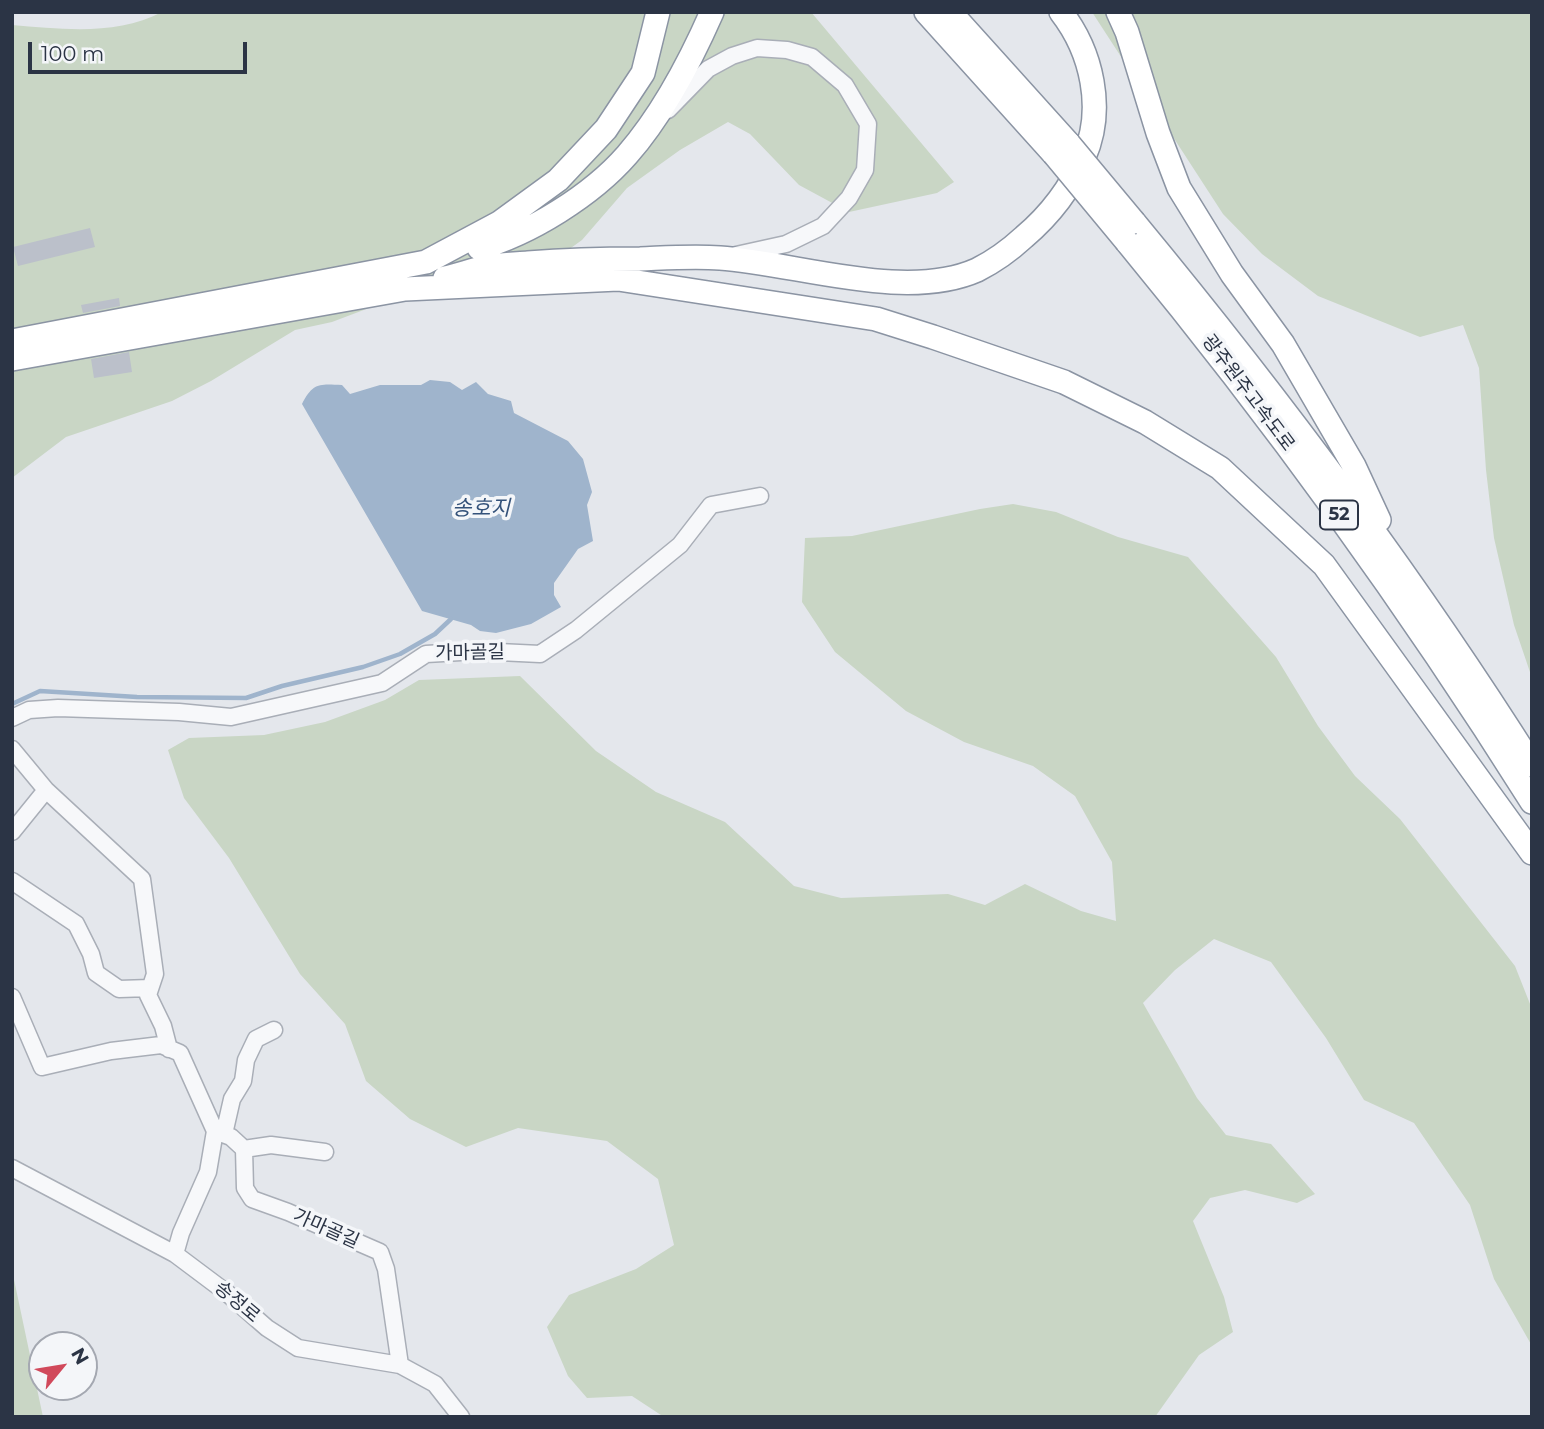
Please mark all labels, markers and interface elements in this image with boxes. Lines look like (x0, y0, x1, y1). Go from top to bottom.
scale bar (32, 28, 250, 72)
text: 100 m (41, 41, 104, 66)
street label: 광주원주고속도로 (1197, 330, 1299, 456)
water label: 송호지 (452, 496, 510, 522)
road number: 52 (1320, 500, 1358, 530)
street label: 가마골길 (435, 641, 505, 665)
street label: 가마골길 (289, 1204, 363, 1254)
street label: 송정로 (210, 1276, 264, 1328)
north arrow (28, 1331, 98, 1401)
text: N (66, 1344, 94, 1369)

